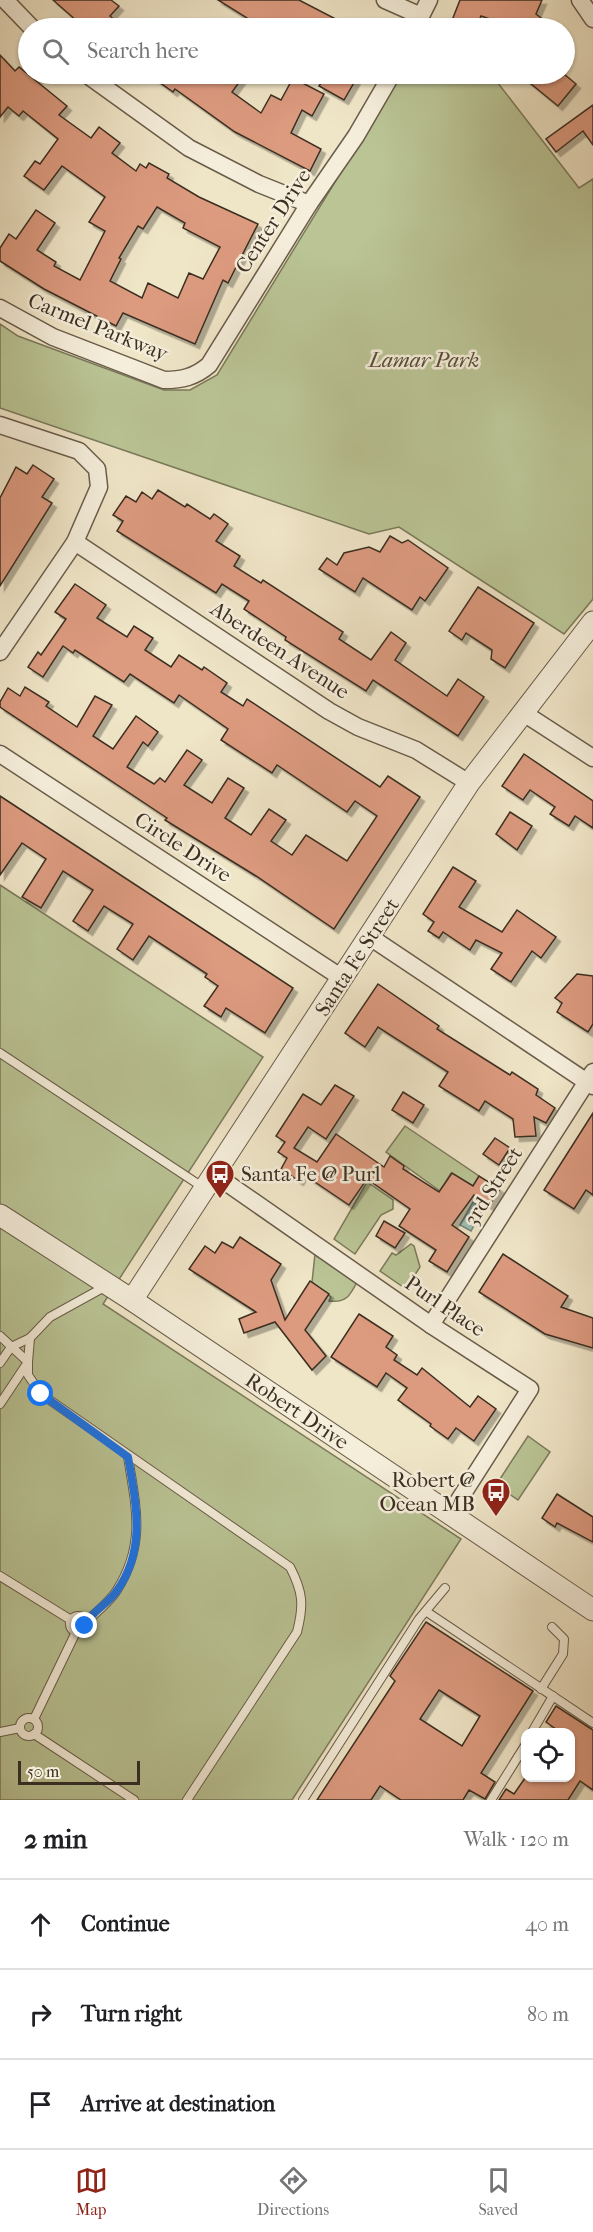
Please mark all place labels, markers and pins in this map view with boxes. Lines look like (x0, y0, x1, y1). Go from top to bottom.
bus stop icon: Santa Fe @ Purl (204, 1158, 236, 1200)
place label: Santa Fe @ Purl (241, 1162, 381, 1186)
place label: Robert @ Ocean MB (379, 1468, 475, 1516)
bus stop icon: Robert @ Ocean MB (480, 1476, 512, 1518)

